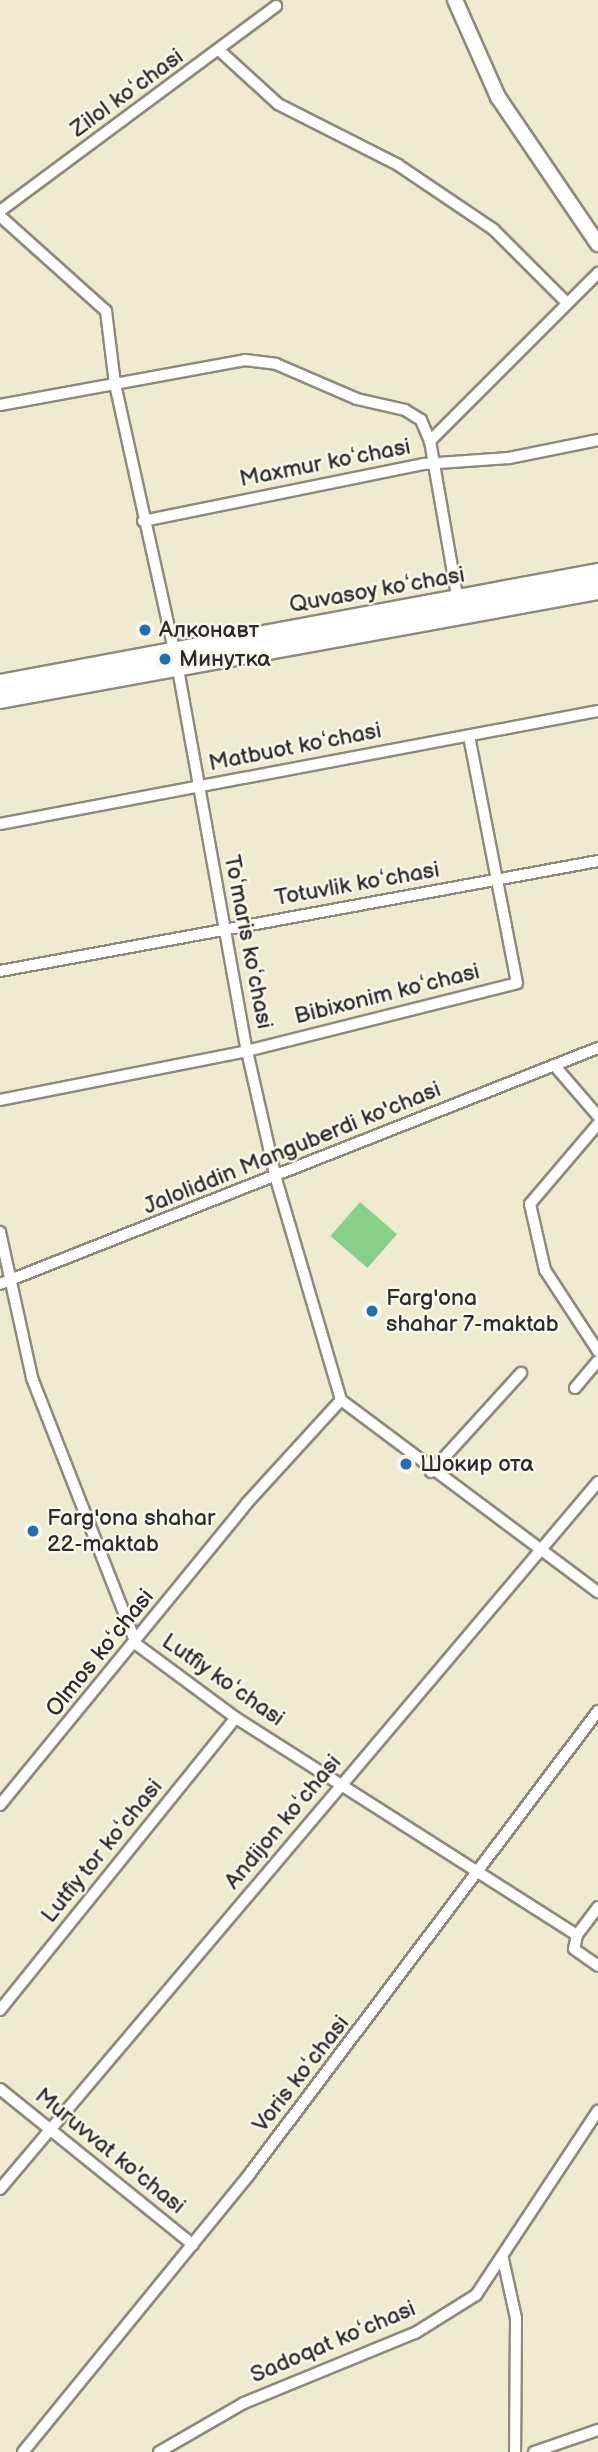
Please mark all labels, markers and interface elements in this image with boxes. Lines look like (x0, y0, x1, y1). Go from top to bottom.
street label: Zilol koʻchasi (65, 43, 189, 143)
street label: Maxmur koʻchasi (237, 433, 413, 493)
street label: Quvasoy koʻchasi (286, 561, 468, 619)
place label: Алконавт (159, 616, 259, 644)
marker: Алконавт (137, 622, 153, 638)
place label: Минутка (179, 645, 271, 673)
marker: Минутка (157, 651, 173, 667)
street label: Matbuot koʻchasi (206, 717, 384, 777)
street label: Toʻmaris koʻchasi (218, 853, 278, 1031)
street label: Totuvlik koʻchasi (272, 856, 442, 912)
street label: Bibixonim koʻchasi (292, 958, 482, 1030)
street label: Jaloliddin Manguberdi ko'chasi (139, 1076, 445, 1220)
place label: Farg'ona shahar 7-maktab (386, 1284, 559, 1338)
marker: Farg'ona shahar 7-maktab (364, 1303, 380, 1319)
place label: Шокир ота (420, 1450, 534, 1478)
marker: Шокир ота (398, 1456, 414, 1472)
place label: Farg'ona shahar 22-maktab (47, 1504, 215, 1558)
marker: Farg'ona shahar 22-maktab (25, 1523, 41, 1539)
street label: Olmos koʻchasi (40, 1584, 160, 1722)
street label: Lutfiy koʻchasi (156, 1627, 290, 1733)
street label: Andijon koʻchasi (219, 1749, 347, 1895)
street label: Lutfiy tor koʻchasi (35, 1773, 169, 1929)
street label: Voris koʻchasi (247, 2010, 355, 2138)
street label: Muruvvat ko'chasi (29, 2082, 191, 2220)
street label: Sadoqat koʻchasi (246, 2295, 420, 2389)

